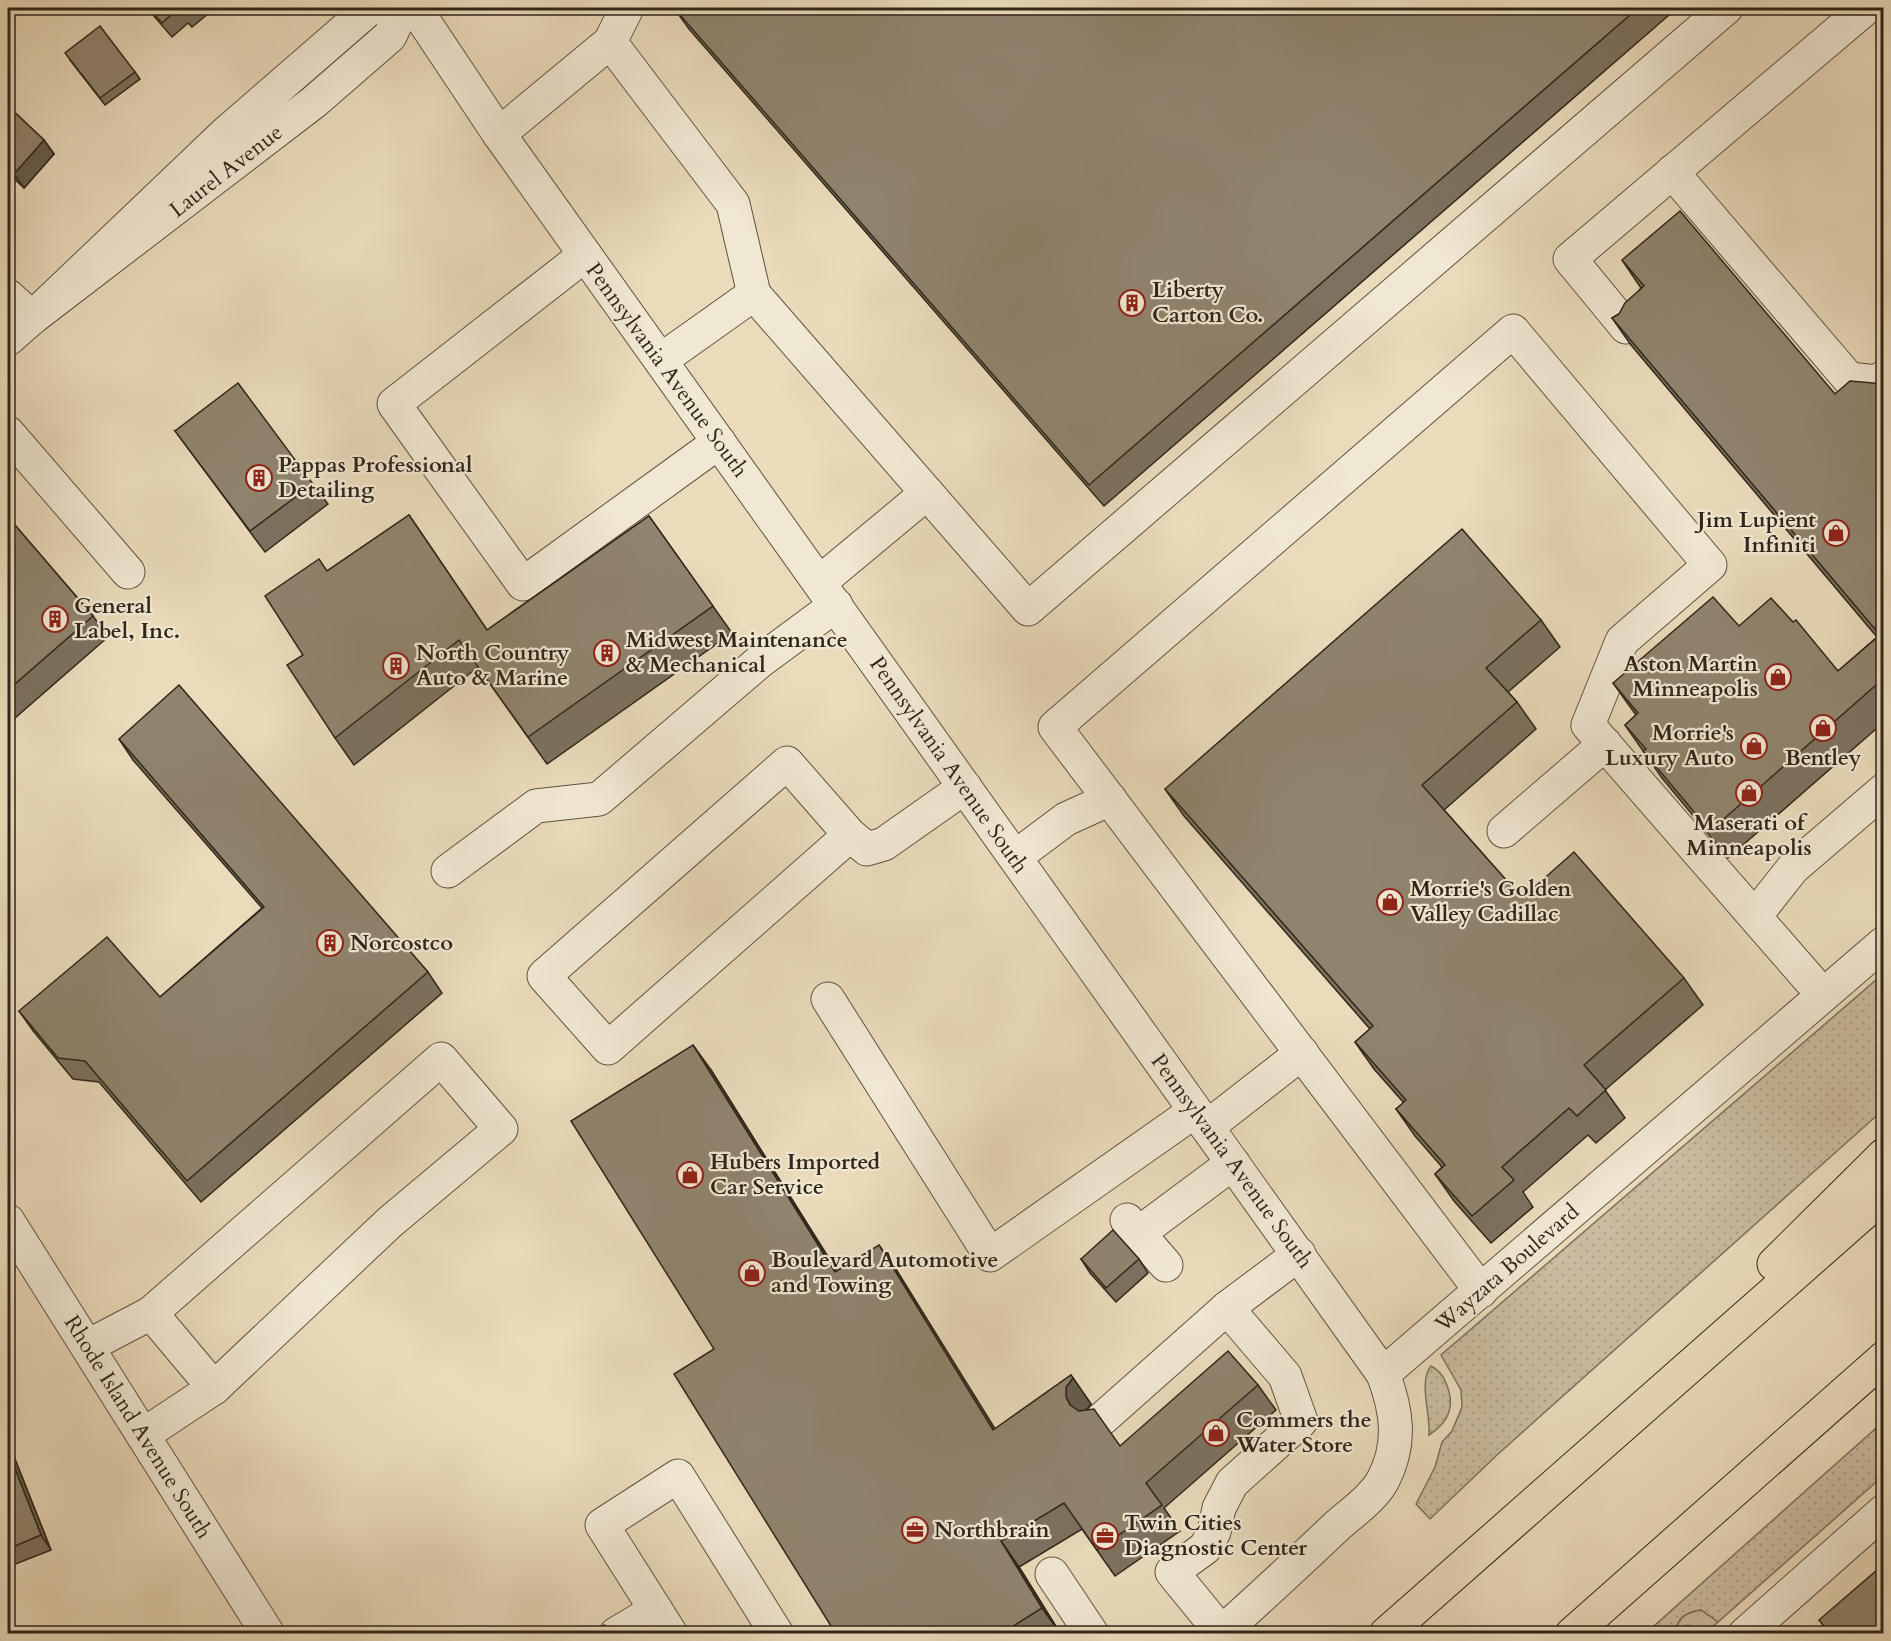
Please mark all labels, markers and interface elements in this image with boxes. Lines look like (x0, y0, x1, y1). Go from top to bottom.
street label: Laurel Avenue (163, 117, 289, 225)
street label: Pennsylvania Avenue South (579, 257, 755, 483)
place label: Liberty Carton Co. (1152, 275, 1263, 330)
building icon: Liberty Carton Co. (1117, 288, 1147, 318)
place label: Pappas Professional Detailing (278, 450, 473, 505)
building icon: Pappas Professional Detailing (244, 463, 274, 493)
place label: Jim Lupient Infiniti (1694, 505, 1816, 560)
shop icon: Jim Lupient Infiniti (1821, 518, 1851, 548)
place label: General Label, Inc. (74, 591, 180, 646)
building icon: General Label, Inc. (40, 604, 70, 634)
place label: Midwest Maintenance & Mechanical (626, 625, 848, 680)
place label: North Country Auto & Marine (416, 638, 570, 693)
building icon: Midwest Maintenance & Mechanical (592, 638, 622, 668)
place label: Aston Martin Minneapolis (1624, 649, 1758, 704)
street label: Pennsylvania Avenue South (863, 650, 1035, 880)
building icon: North Country Auto & Marine (381, 651, 411, 681)
shop icon: Aston Martin Minneapolis (1763, 662, 1793, 692)
shop icon: Bentley (1808, 713, 1838, 743)
place label: Morrie's Luxury Auto (1605, 718, 1734, 773)
shop icon: Morrie's Luxury Auto (1739, 731, 1769, 761)
place label: Bentley (1785, 743, 1862, 773)
shop icon: Maserati of Minneapolis (1734, 778, 1764, 808)
place label: Maserati of Minneapolis (1686, 808, 1812, 863)
place label: Morrie's Golden Valley Cadillac (1410, 874, 1571, 929)
shop icon: Morrie's Golden Valley Cadillac (1375, 887, 1405, 917)
building icon: Norcostco (315, 928, 345, 958)
place label: Norcostco (350, 928, 453, 958)
street label: Pennsylvania Avenue South (1144, 1048, 1320, 1274)
place label: Hubers Imported Car Service (710, 1147, 881, 1202)
shop icon: Hubers Imported Car Service (675, 1160, 705, 1190)
street label: Wayzata Boulevard (1428, 1197, 1586, 1340)
place label: Boulevard Automotive and Towing (771, 1245, 998, 1300)
shop icon: Boulevard Automotive and Towing (737, 1258, 767, 1288)
street label: Rhode Island Avenue South (57, 1310, 219, 1544)
place label: Commers the Water Store (1235, 1405, 1372, 1460)
shop icon: Commers the Water Store (1201, 1418, 1231, 1448)
place label: Twin Cities Diagnostic Center (1124, 1508, 1307, 1563)
office icon: Northbrain (900, 1515, 930, 1545)
place label: Northbrain (934, 1515, 1050, 1545)
office icon: Twin Cities Diagnostic Center (1090, 1521, 1120, 1551)

